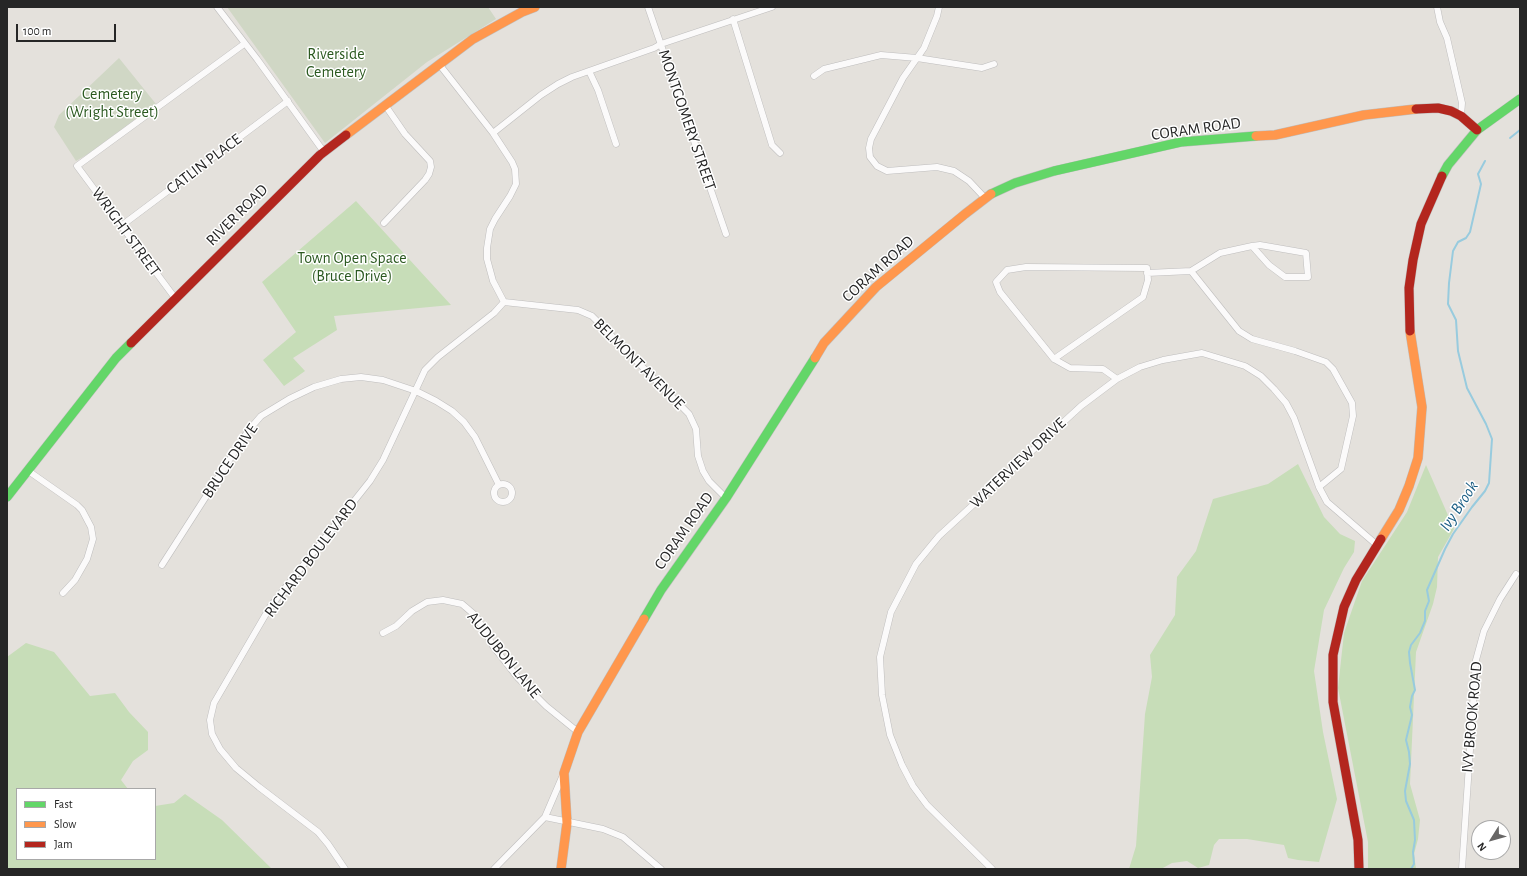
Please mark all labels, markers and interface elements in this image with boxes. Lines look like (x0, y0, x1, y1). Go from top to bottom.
scale bar (18, 16, 118, 42)
text: 100 m (23, 25, 51, 37)
park label: Riverside Cemetery (306, 44, 366, 82)
street label: MONTGOMERY STREET (654, 47, 720, 193)
park label: Cemetery (Wright Street) (65, 84, 159, 122)
street label: CORAM ROAD (1150, 113, 1242, 145)
street label: CATLIN PLACE (163, 130, 245, 198)
street label: RIVER ROAD (202, 180, 272, 250)
street label: WRIGHT STREET (87, 184, 165, 280)
street label: CORAM ROAD (838, 232, 918, 306)
park label: Town Open Space (Bruce Drive) (297, 248, 407, 286)
street label: BELMONT AVENUE (589, 314, 689, 414)
street label: WATERVIEW DRIVE (966, 414, 1070, 512)
street label: BRUCE DRIVE (198, 420, 262, 502)
water label: Ivy Brook (1435, 477, 1483, 535)
street label: CORAM ROAD (650, 489, 718, 573)
street label: RICHARD BOULEVARD (260, 495, 362, 621)
street label: AUDUBON LANE (463, 608, 545, 702)
street label: IVY BROOK ROAD (1458, 661, 1486, 773)
legend (16, 788, 156, 860)
text: Fast (54, 798, 73, 810)
text: Slow (54, 818, 76, 830)
north arrow (1471, 820, 1511, 860)
text: Jam (54, 838, 73, 850)
text: N (1475, 841, 1489, 853)

